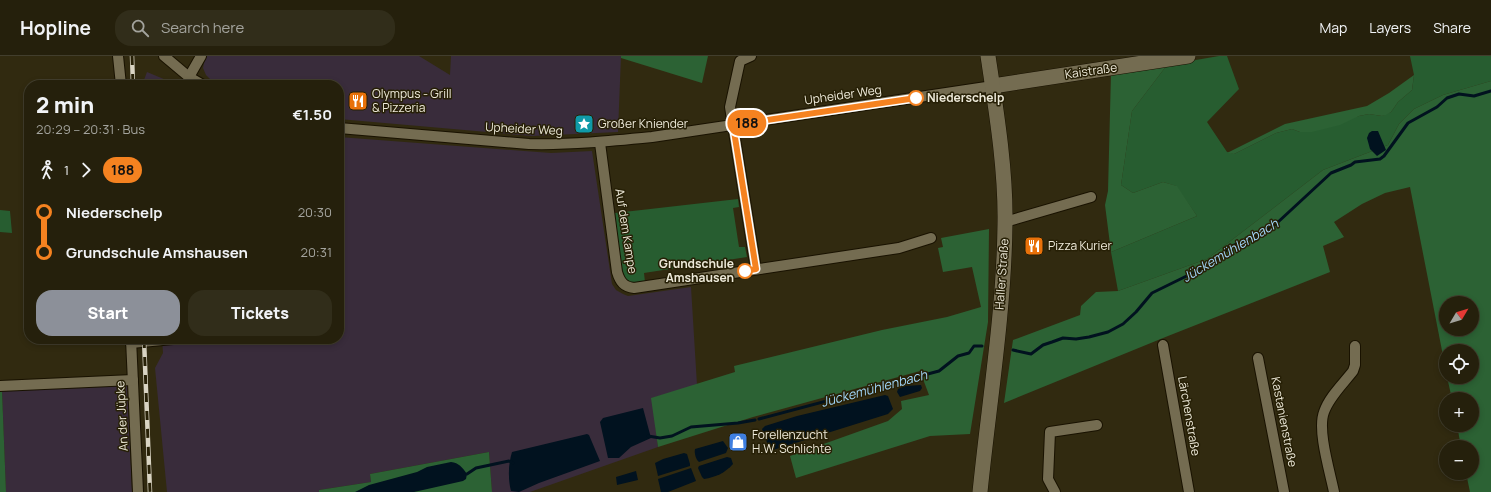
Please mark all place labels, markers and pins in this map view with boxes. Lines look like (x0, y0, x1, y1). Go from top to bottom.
place label: Olympus - Grill & Pizzeria (372, 85, 452, 116)
place label: Niederschelp (927, 89, 1004, 106)
restaurant icon: Olympus - Grill & Pizzeria (347, 90, 369, 112)
marker: Niederschelp (908, 90, 924, 106)
place icon: Großer Kniender (573, 113, 595, 135)
place label: Großer Kniender (598, 115, 689, 132)
restaurant icon: Pizza Kurier (1023, 235, 1045, 257)
place label: Pizza Kurier (1048, 237, 1112, 254)
place label: Grundschule Amshausen (659, 255, 734, 286)
marker: Grundschule Amshausen (737, 263, 753, 279)
place label: Forellenzucht H.W. Schlichte (752, 426, 831, 457)
shop icon: Forellenzucht H.W. Schlichte (727, 431, 749, 453)

